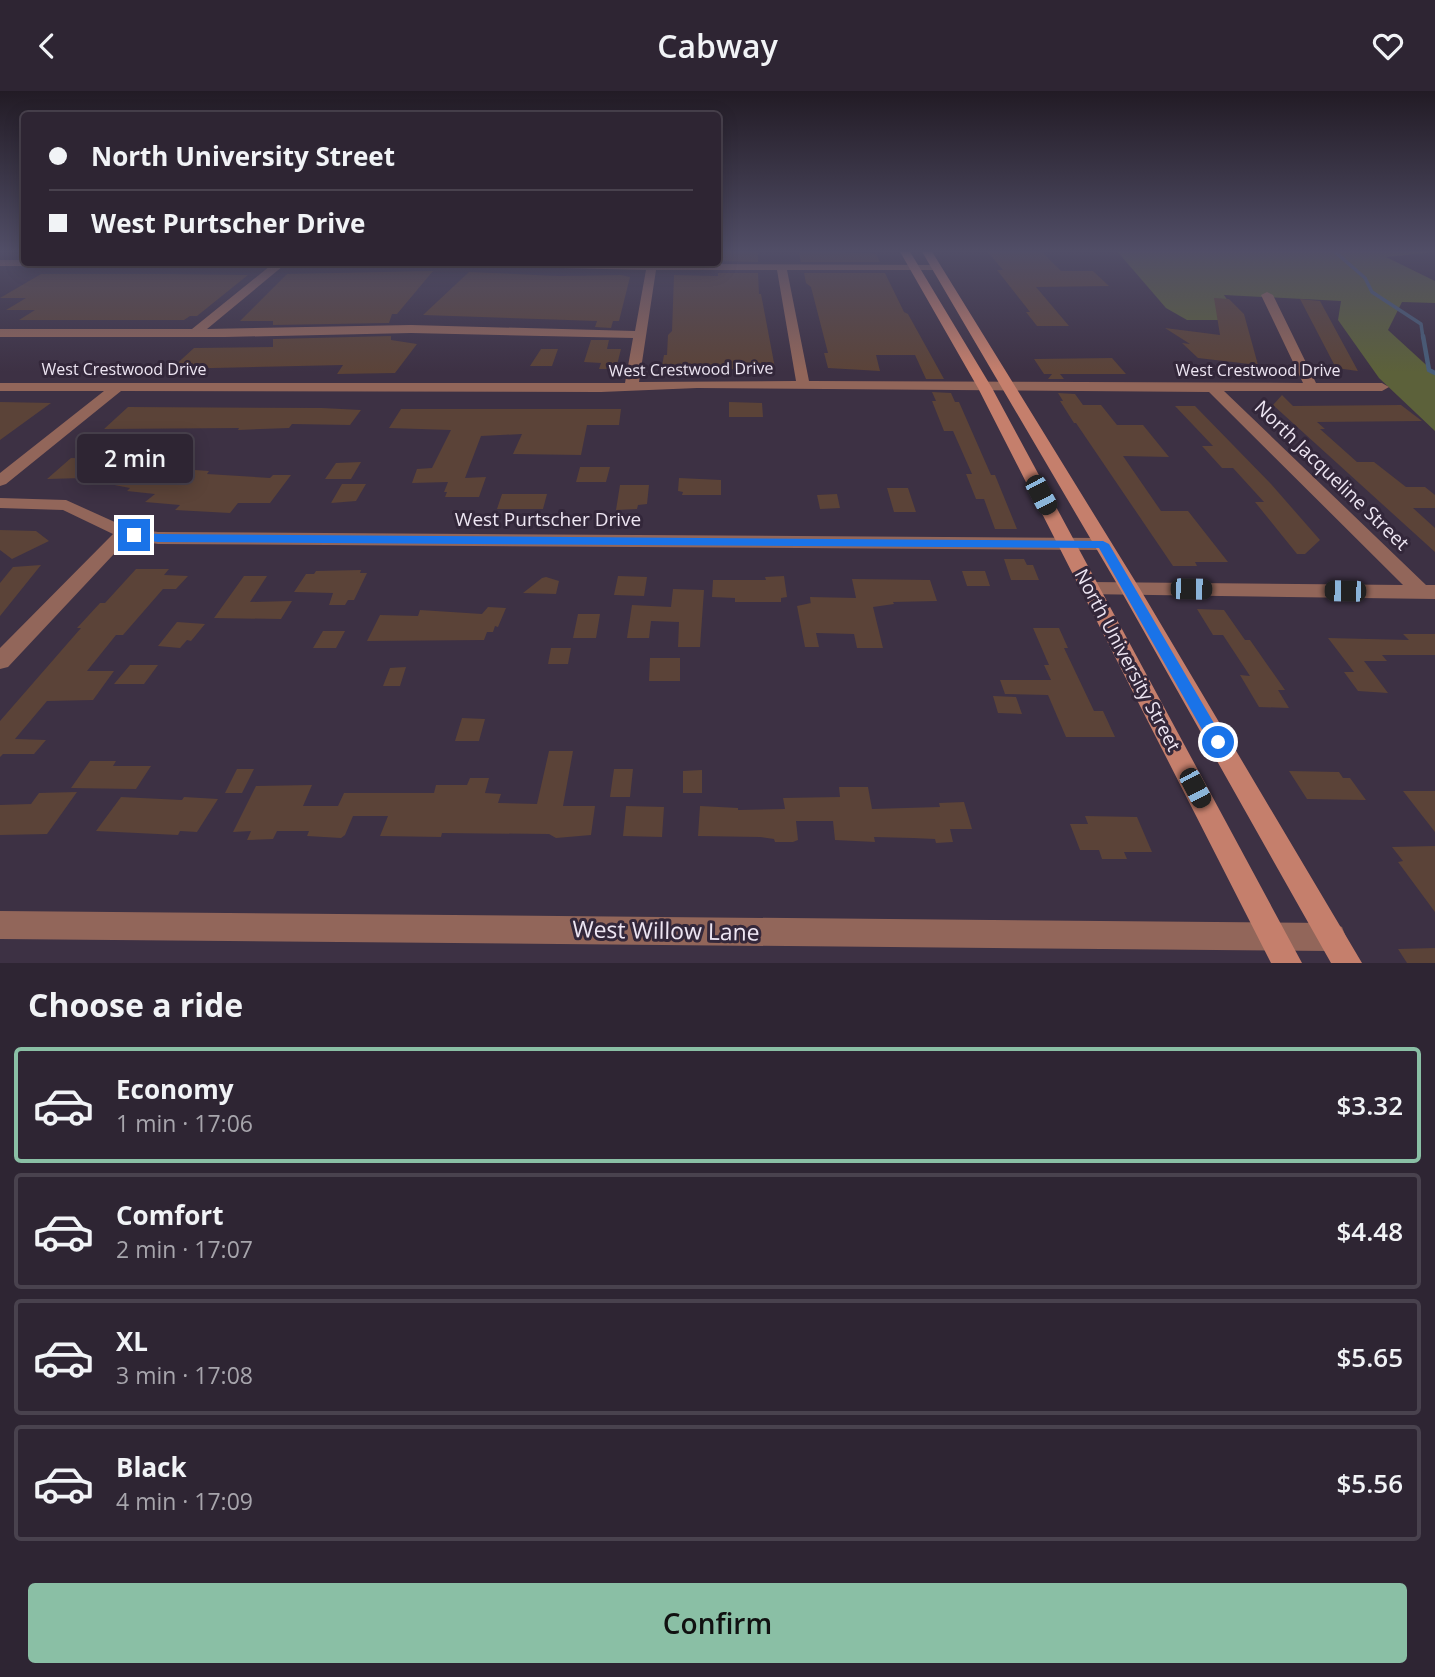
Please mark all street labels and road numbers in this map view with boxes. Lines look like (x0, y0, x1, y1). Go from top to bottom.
street label: West Crestwood Drive (608, 357, 774, 381)
street label: West Crestwood Drive (42, 358, 206, 380)
street label: West Crestwood Drive (1176, 359, 1340, 381)
street label: North Jacqueline Street (1249, 394, 1415, 556)
street label: West Purtscher Drive (455, 506, 641, 532)
street label: North University Street (1069, 564, 1187, 756)
street label: West Willow Lane (572, 912, 760, 948)

